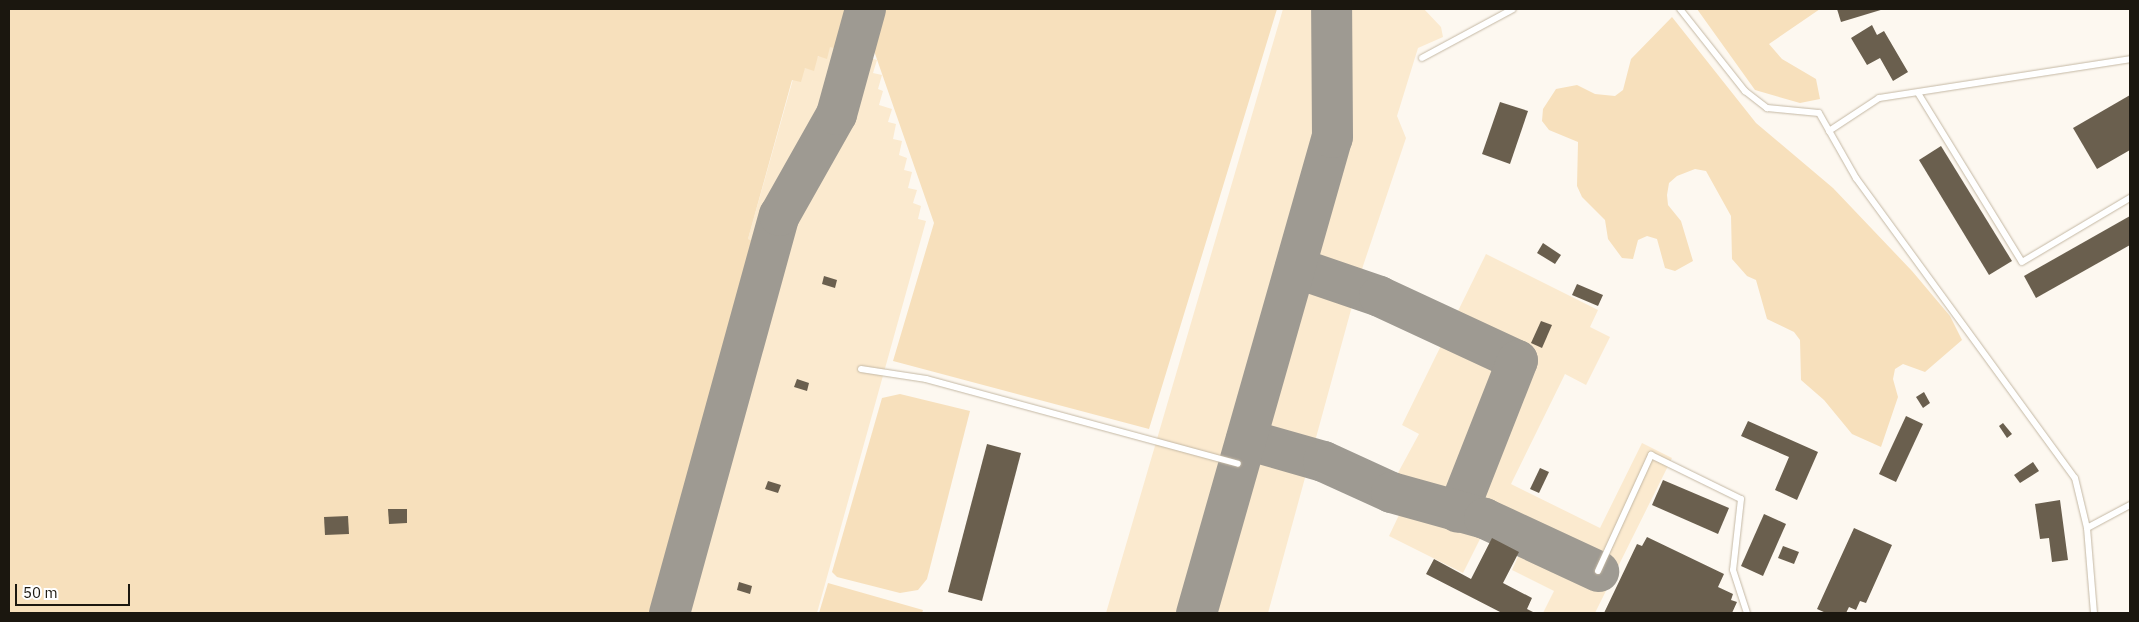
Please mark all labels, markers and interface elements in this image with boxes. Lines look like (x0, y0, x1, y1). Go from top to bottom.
scale bar (18, 574, 132, 606)
text: 50 m (23, 583, 58, 602)

